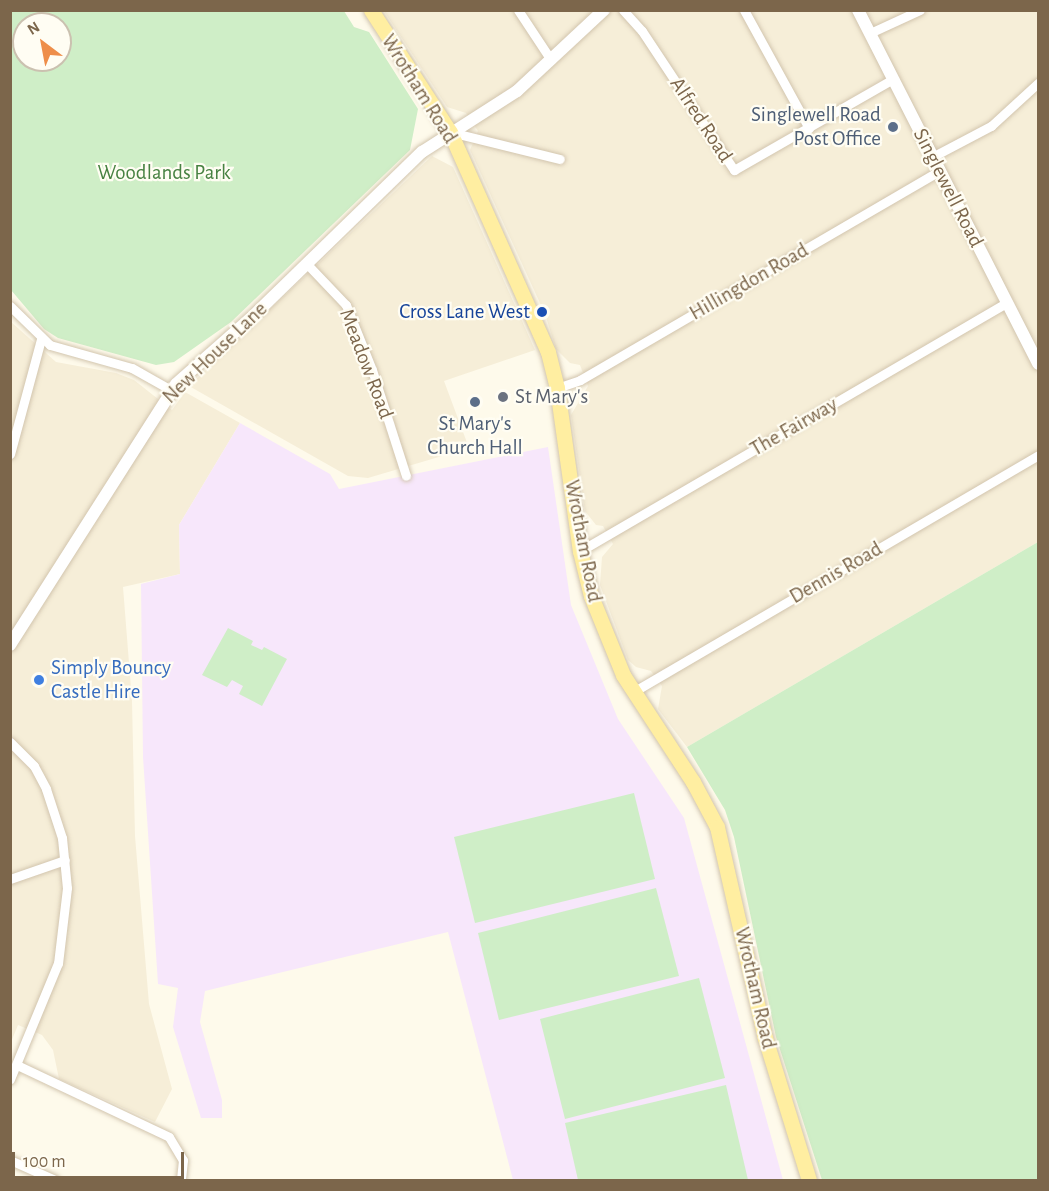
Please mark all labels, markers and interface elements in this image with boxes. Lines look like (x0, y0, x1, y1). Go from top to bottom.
north arrow (12, 12, 72, 72)
text: N (25, 19, 42, 38)
street label: Wrotham Road (375, 30, 463, 148)
street label: Alfred Road (664, 73, 738, 167)
place label: Singlewell Road Post Office (751, 102, 881, 152)
marker: Singlewell Road Post Office (886, 120, 900, 134)
street label: Singlewell Road (907, 124, 989, 252)
park label: Woodlands Park (97, 160, 231, 186)
street label: Hillingdon Road (685, 238, 813, 326)
street label: New House Lane (157, 297, 273, 409)
place label: Cross Lane West (399, 299, 530, 325)
street label: Meadow Road (333, 305, 399, 423)
marker: Cross Lane West (535, 305, 549, 319)
place label: St Mary's (515, 384, 588, 410)
marker: St Mary's (496, 390, 510, 404)
street label: The Fairway (746, 392, 842, 462)
marker: St Mary's Church Hall (468, 395, 482, 409)
place label: St Mary's Church Hall (427, 411, 523, 461)
street label: Wrotham Road (559, 478, 607, 604)
street label: Dennis Road (785, 536, 887, 610)
place label: Simply Bouncy Castle Hire (51, 655, 171, 705)
marker: Simply Bouncy Castle Hire (32, 673, 46, 687)
street label: Wrotham Road (729, 925, 781, 1051)
scale bar (15, 1140, 188, 1178)
text: 100 m (23, 1153, 66, 1171)

